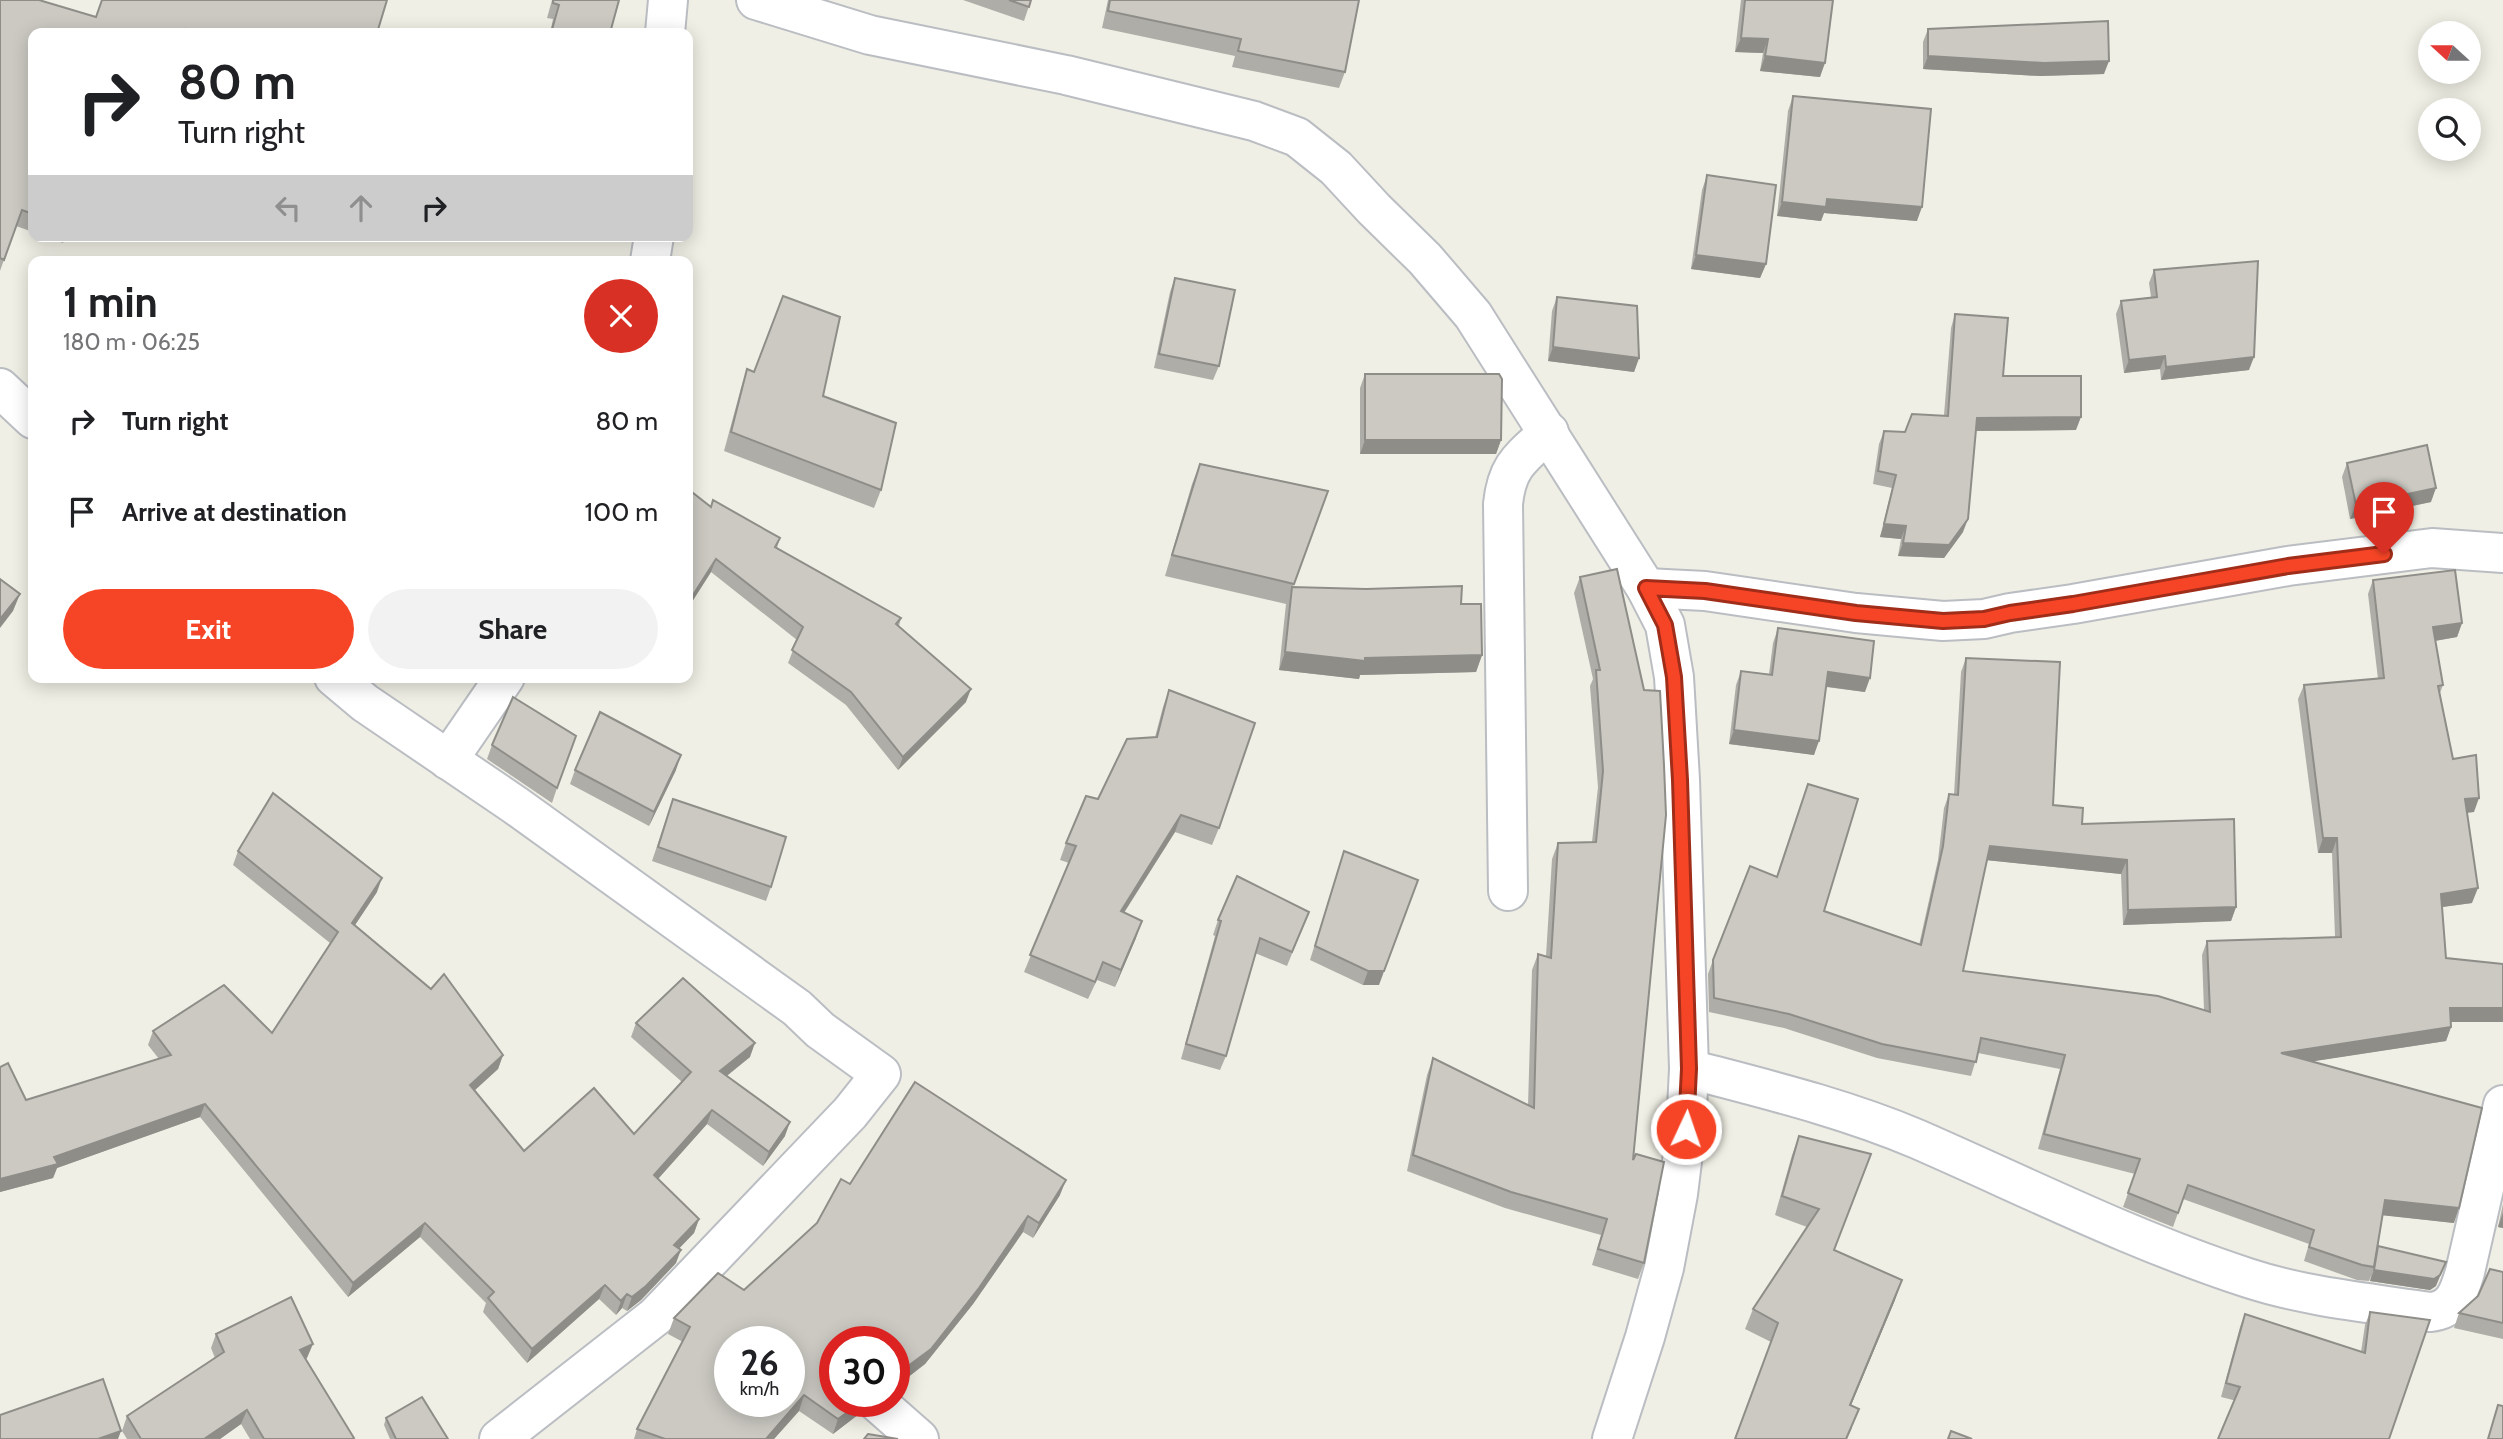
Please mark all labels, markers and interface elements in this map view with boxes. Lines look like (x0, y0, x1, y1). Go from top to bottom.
north arrow (2418, 21, 2482, 84)
map controls (2418, 21, 2481, 161)
text: 80 m (178, 52, 296, 111)
icon: right (63, 56, 154, 147)
button: search (2418, 98, 2481, 161)
text: Turn right (178, 112, 305, 151)
icon: left (269, 189, 307, 227)
icon: ahead (342, 189, 380, 227)
icon: right (415, 189, 453, 227)
text: 1 min (63, 276, 158, 328)
button: close (584, 279, 658, 353)
text: 180 m · 06:25 (63, 328, 200, 356)
icon: right (63, 402, 101, 440)
text: Turn right (122, 405, 228, 437)
text: 80 m (595, 405, 658, 437)
pin (2354, 482, 2414, 554)
icon: arrive (63, 493, 101, 531)
icon: arrive (2365, 493, 2403, 531)
text: Arrive at destination (122, 496, 347, 528)
text: 100 m (585, 496, 658, 528)
button: Exit (63, 589, 354, 669)
button: Share (368, 589, 658, 669)
position arrow (1649, 1092, 1723, 1166)
speed limit sign: 30 (819, 1326, 910, 1417)
text: 26 (740, 1341, 779, 1384)
text: km/h (740, 1378, 779, 1400)

